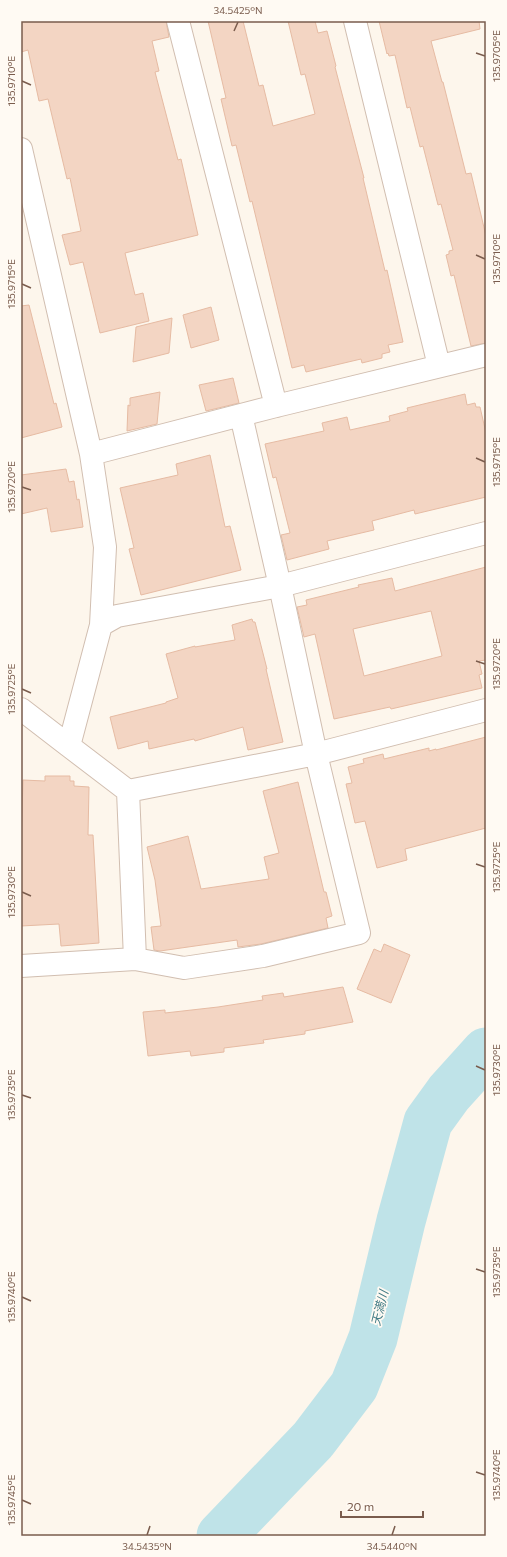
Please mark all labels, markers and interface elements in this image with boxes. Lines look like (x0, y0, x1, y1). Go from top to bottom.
text: 34.5425°N (213, 4, 263, 16)
text: 135.9705°E (490, 30, 502, 82)
text: 135.9710°E (5, 56, 17, 106)
text: 135.9710°E (490, 234, 502, 284)
text: 135.9715°E (5, 259, 17, 309)
text: 135.9715°E (490, 437, 502, 487)
text: 135.9720°E (5, 461, 17, 513)
text: 135.9720°E (490, 638, 502, 690)
text: 135.9725°E (5, 663, 17, 715)
text: 135.9725°E (490, 841, 502, 893)
text: 135.9730°E (5, 866, 17, 918)
text: 135.9730°E (490, 1044, 502, 1096)
text: 135.9735°E (5, 1069, 17, 1121)
text: 135.9735°E (490, 1246, 502, 1298)
text: 135.9740°E (5, 1271, 17, 1323)
water label: 天満川 (368, 1287, 391, 1327)
text: 135.9740°E (490, 1449, 502, 1501)
text: 135.9745°E (5, 1475, 17, 1525)
scale bar (341, 1493, 423, 1519)
text: 20 m (347, 1499, 374, 1513)
text: 34.5435°N (122, 1540, 172, 1552)
text: 34.5440°N (367, 1540, 417, 1552)

